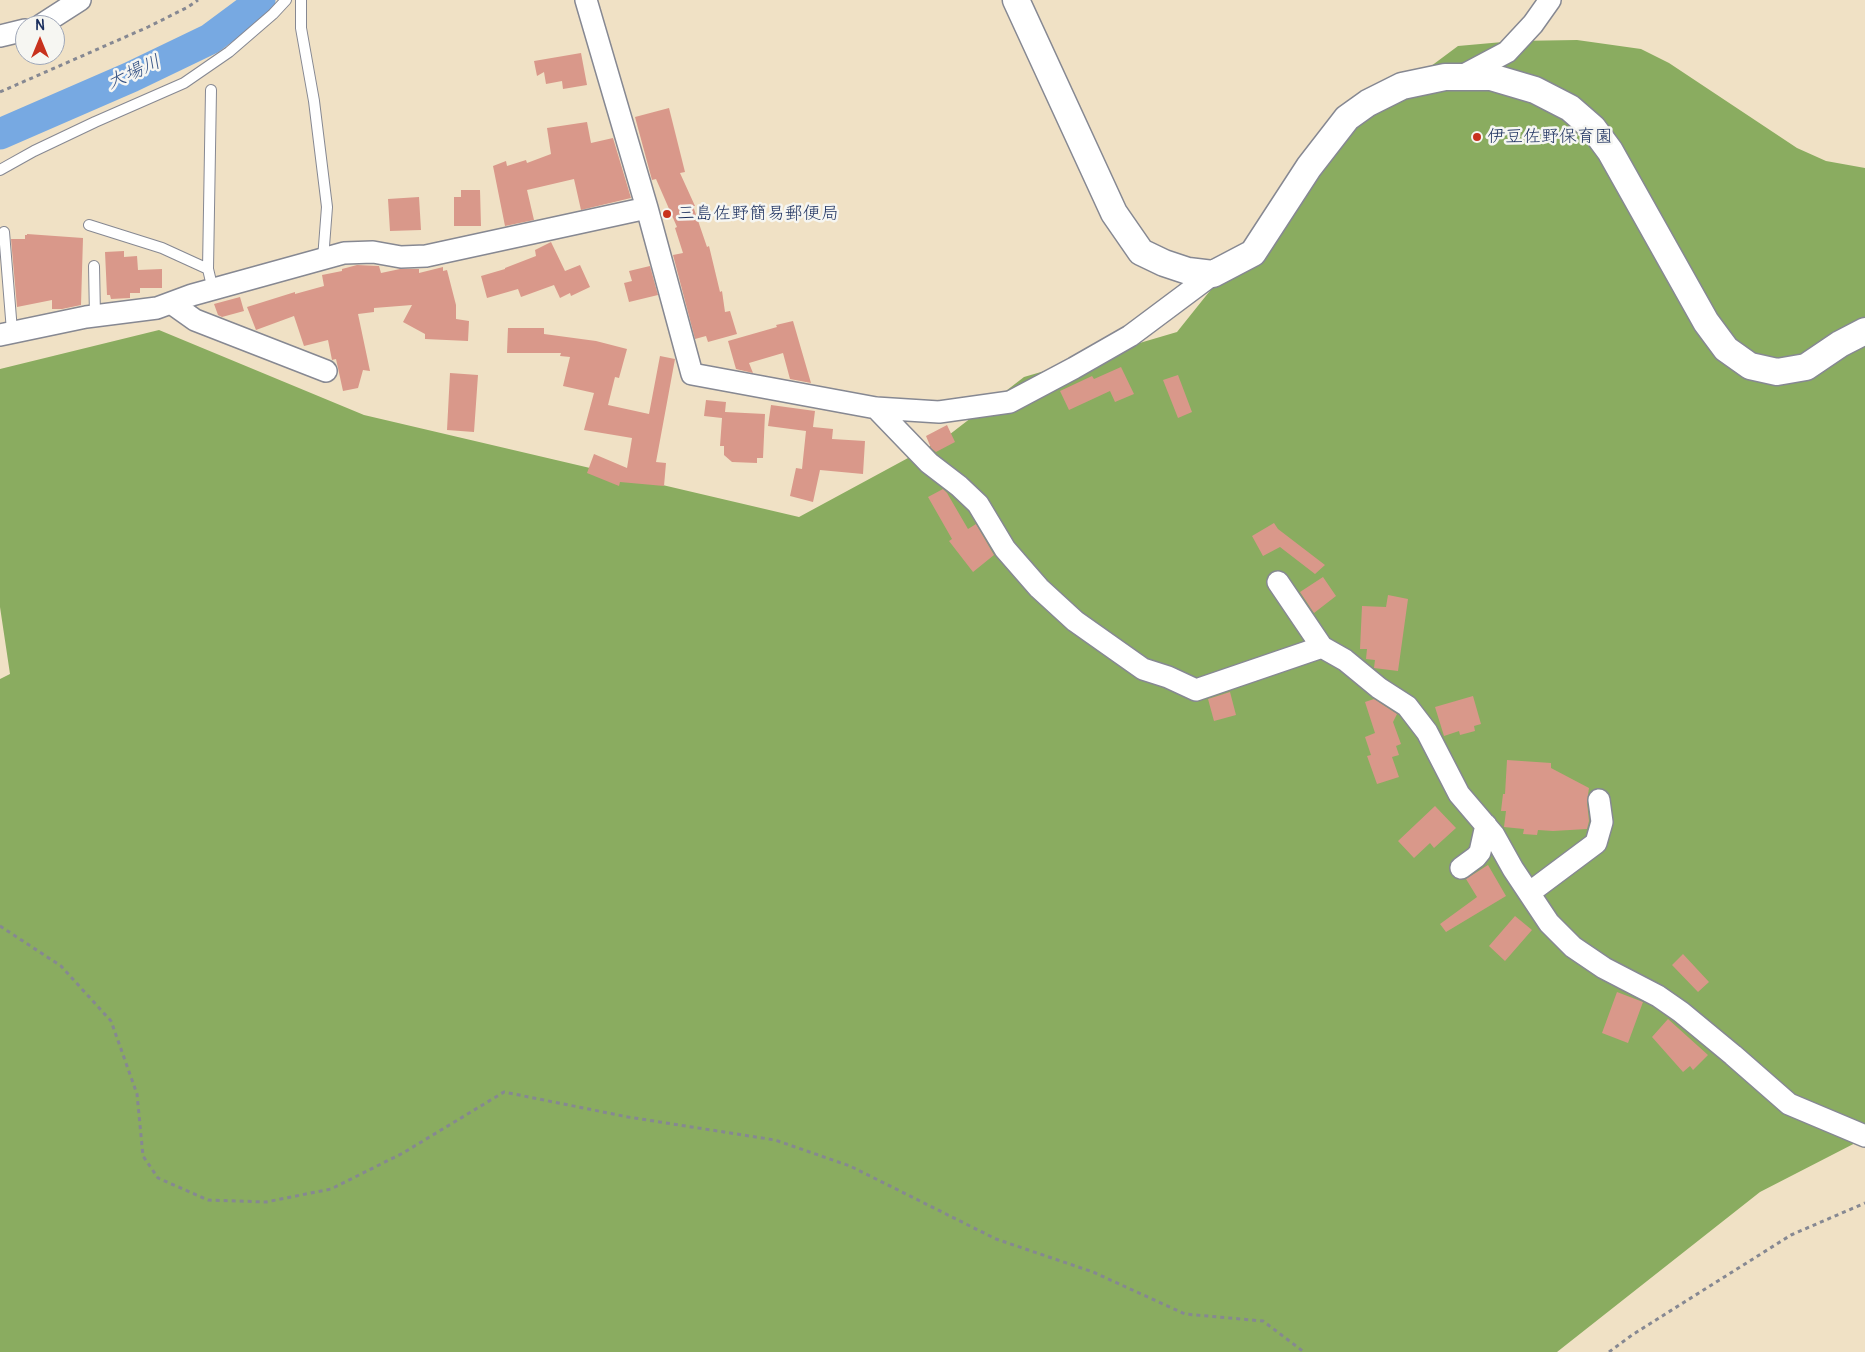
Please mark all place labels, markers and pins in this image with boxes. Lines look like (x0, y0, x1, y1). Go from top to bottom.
place label: 伊豆佐野保育園 (1487, 126, 1613, 148)
marker: 伊豆佐野保育園 (1471, 131, 1483, 143)
place label: 三島佐野簡易郵便局 (677, 203, 839, 225)
marker: 三島佐野簡易郵便局 (661, 208, 673, 220)

